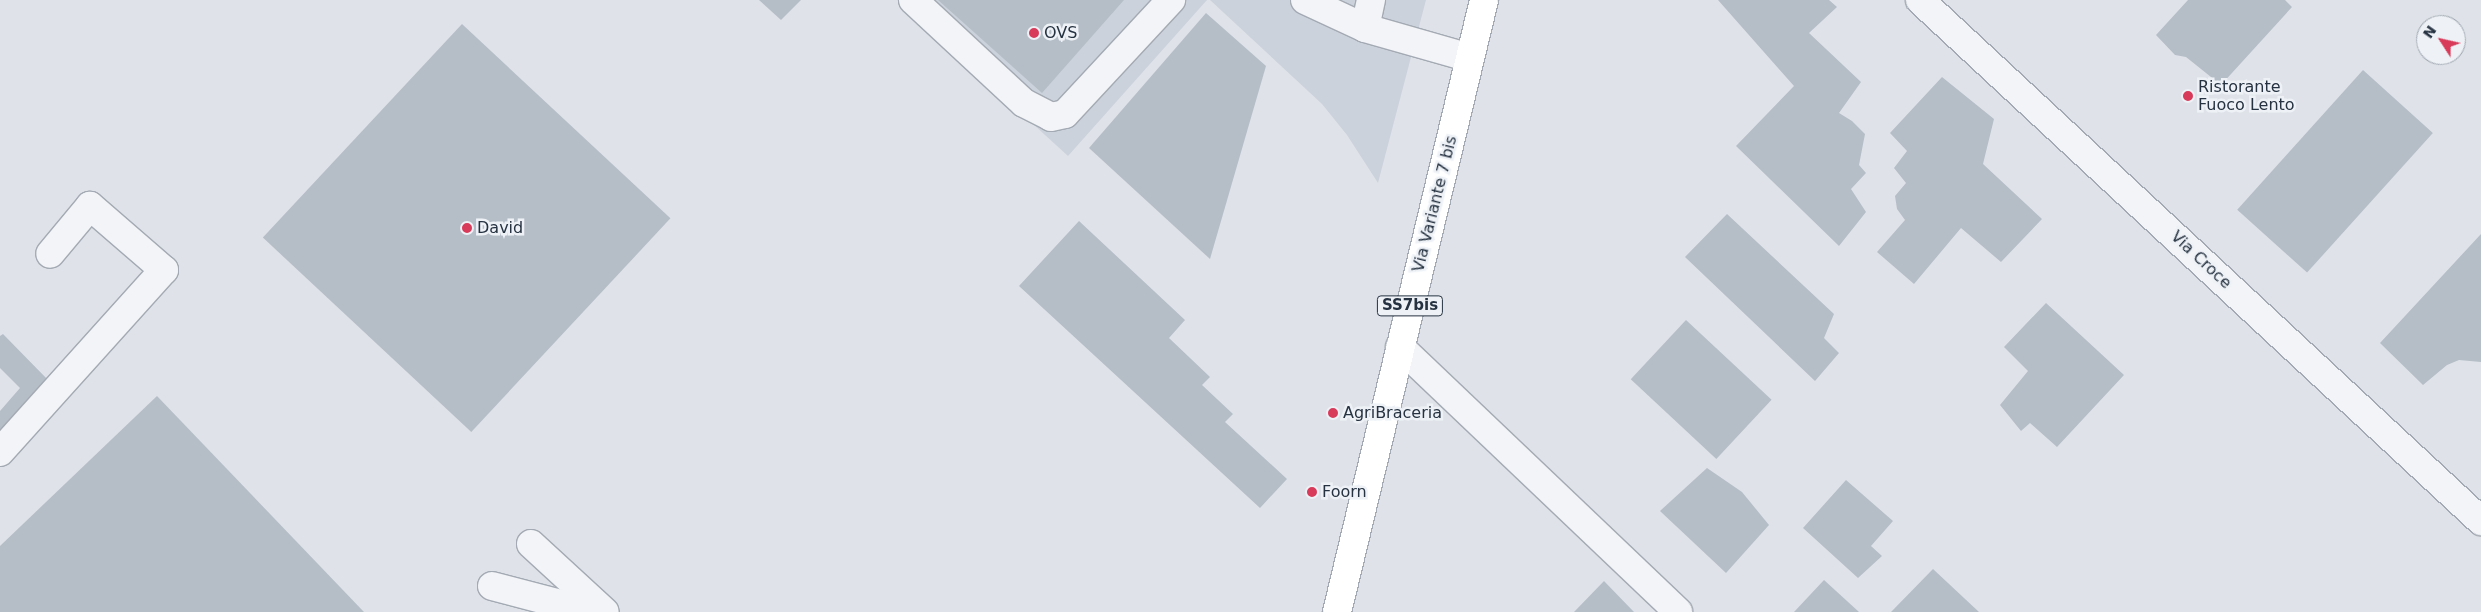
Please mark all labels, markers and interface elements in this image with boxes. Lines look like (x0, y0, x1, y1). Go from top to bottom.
north arrow (2416, 15, 2466, 65)
place label: OVS (1044, 23, 1077, 43)
text: N (2420, 23, 2439, 41)
marker: OVS (1028, 27, 1040, 39)
place label: Ristorante Fuoco Lento (2198, 77, 2295, 115)
marker: Ristorante Fuoco Lento (2182, 90, 2194, 102)
street label: Via Variante 7 bis (1409, 134, 1461, 274)
place label: David (477, 218, 523, 238)
marker: David (461, 222, 473, 234)
street label: Via Croce (2167, 227, 2235, 293)
road number: SS7bis (1376, 294, 1444, 318)
place label: AgriBraceria (1343, 403, 1442, 423)
marker: AgriBraceria (1327, 407, 1339, 419)
place label: Foorn (1322, 482, 1367, 502)
marker: Foorn (1306, 486, 1318, 498)

